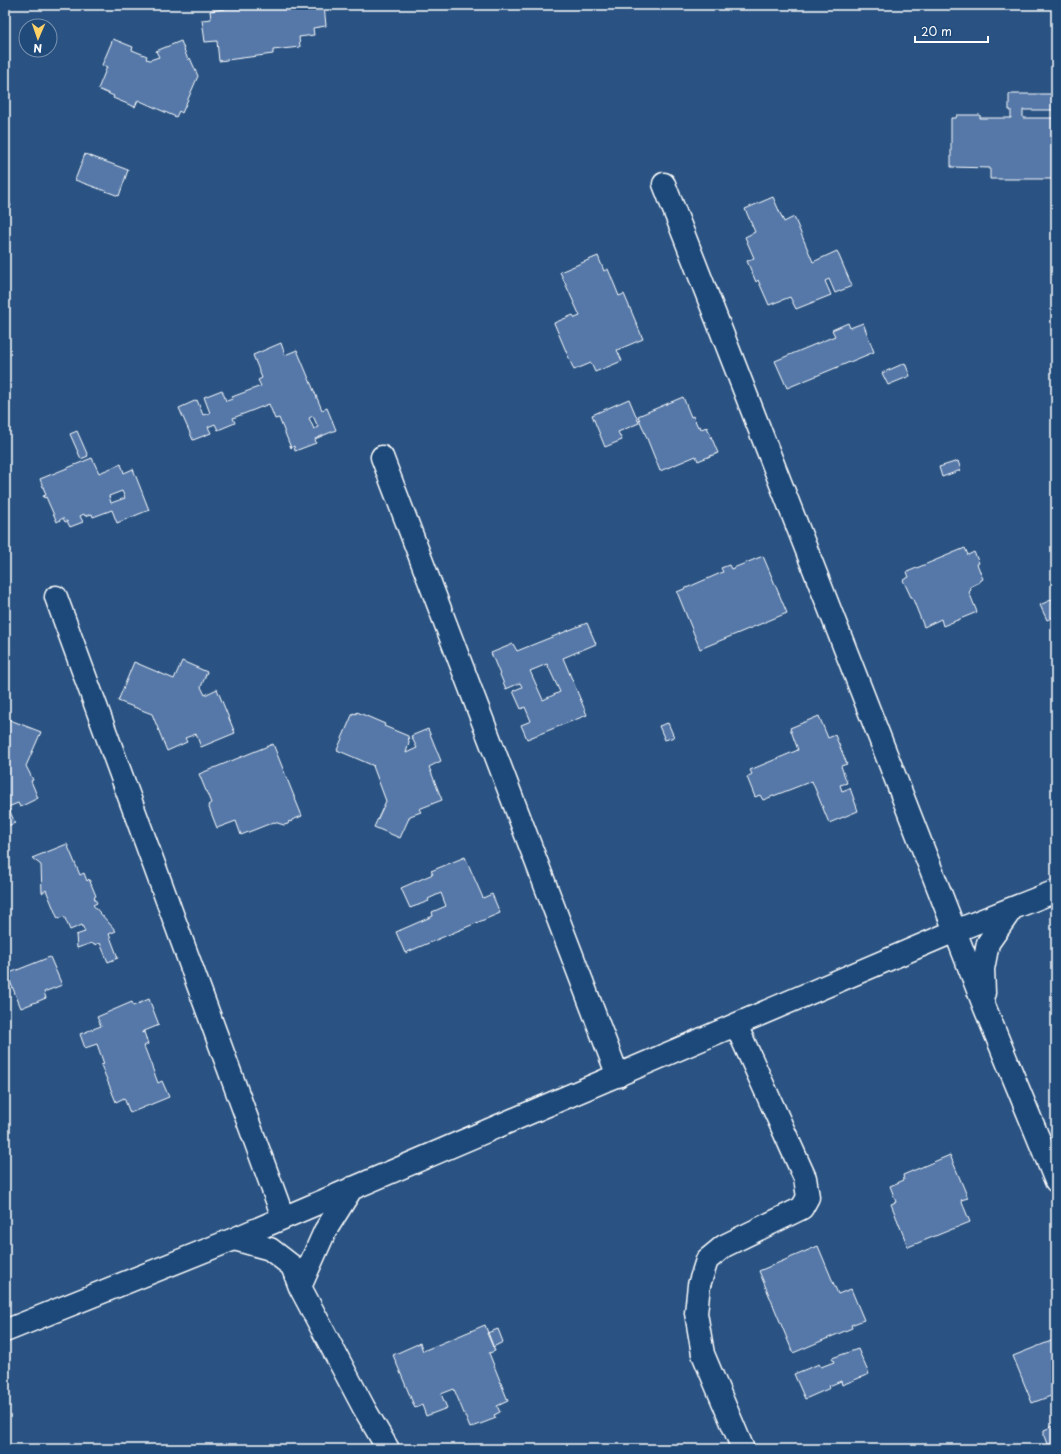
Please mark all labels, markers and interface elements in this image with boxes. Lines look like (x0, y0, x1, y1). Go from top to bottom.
north arrow (18, 18, 58, 58)
scale bar (915, 18, 988, 44)
text: 20 m (921, 22, 952, 40)
text: N (33, 40, 42, 57)

